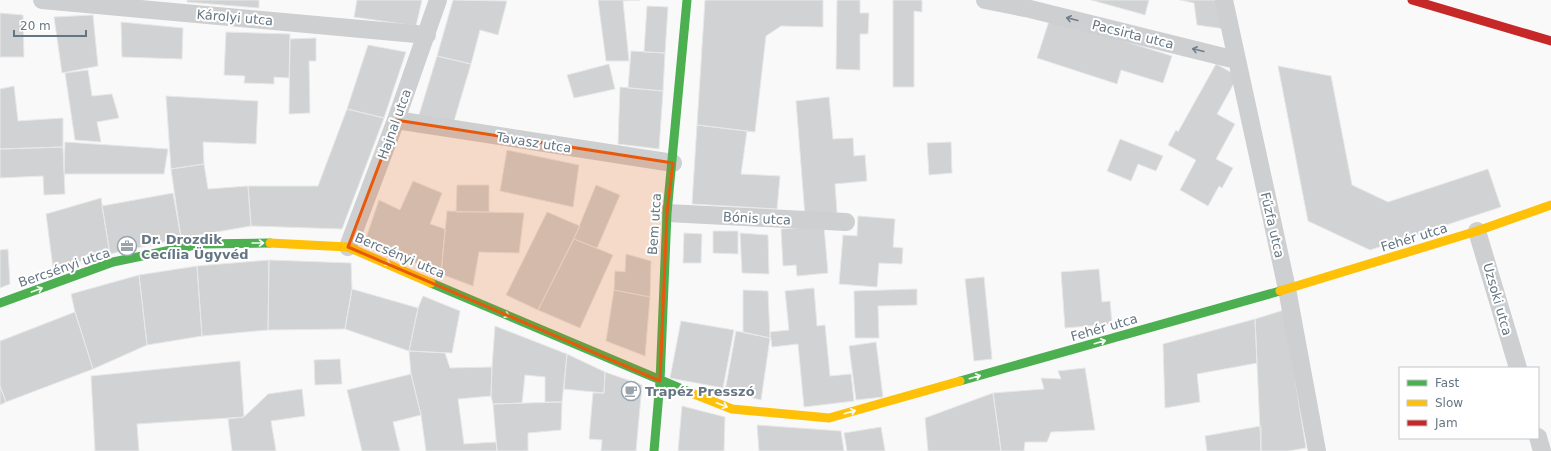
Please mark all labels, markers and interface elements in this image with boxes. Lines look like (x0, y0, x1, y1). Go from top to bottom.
street label: Károlyi utca (196, 7, 274, 28)
scale bar (14, 12, 86, 38)
one-way arrow (1065, 15, 1078, 22)
street label: Pacsirta utca (1090, 17, 1175, 52)
text: 20 m (20, 19, 51, 33)
one-way arrow (1192, 46, 1205, 54)
street label: Hajnal utca (375, 87, 414, 161)
street label: Tavasz utca (494, 129, 572, 156)
street label: Fűzfa utca (1258, 191, 1287, 259)
street label: Bem utca (645, 193, 664, 256)
street label: Bónis utca (723, 209, 791, 228)
street label: Fehér utca (1379, 220, 1449, 255)
street label: Bercsényi utca (353, 230, 447, 281)
place label: Dr. Drozdik Cecília Ügyvéd (141, 232, 249, 262)
office icon: Dr. Drozdik Cecília Ügyvéd (116, 235, 138, 257)
one-way arrow (251, 239, 264, 247)
street label: Bercsényi utca (16, 245, 112, 290)
one-way arrow (378, 259, 390, 266)
street label: Uzsoki utca (1480, 261, 1515, 337)
one-way arrow (30, 285, 42, 293)
one-way arrow (497, 311, 509, 318)
street label: Fehér utca (1069, 311, 1139, 344)
one-way arrow (1094, 338, 1107, 345)
legend (1399, 367, 1539, 439)
one-way arrow (968, 373, 981, 380)
text: Fast (1435, 376, 1459, 390)
cafe icon: Trapéz Presszó (620, 380, 642, 402)
place label: Trapéz Presszó (645, 384, 755, 399)
text: Slow (1435, 396, 1463, 410)
one-way arrow (716, 402, 728, 410)
one-way arrow (843, 408, 856, 415)
text: Jam (1434, 416, 1458, 430)

